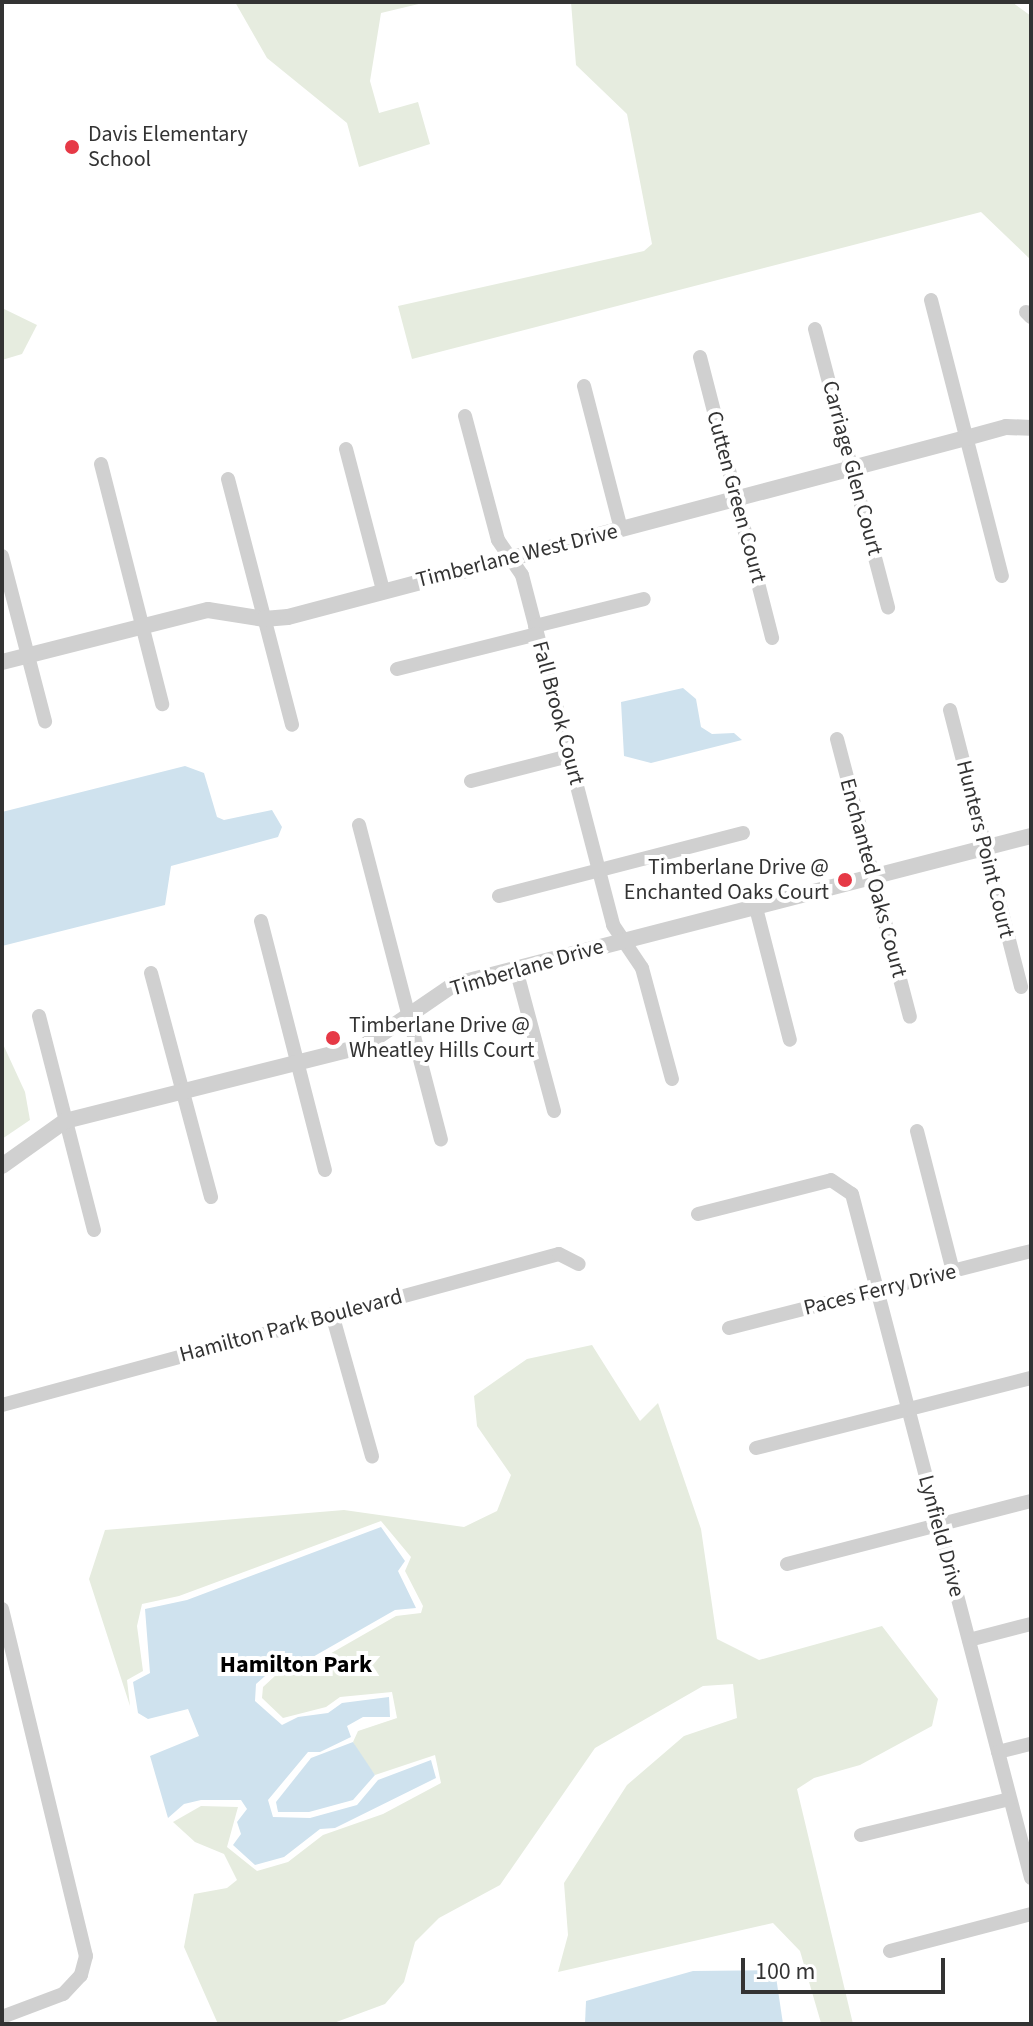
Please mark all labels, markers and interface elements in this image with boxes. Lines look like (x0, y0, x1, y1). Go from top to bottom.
place label: Davis Elementary School (88, 121, 248, 172)
marker: Davis Elementary School (63, 138, 81, 156)
street label: Carriage Glen Court (816, 378, 888, 558)
street label: Cutten Green Court (700, 408, 772, 586)
street label: Timberlane West Drive (414, 518, 620, 594)
street label: Fall Brook Court (526, 638, 590, 788)
street label: Hunters Point Court (950, 757, 1020, 941)
street label: Enchanted Oaks Court (834, 776, 912, 980)
place label: Timberlane Drive @ Enchanted Oaks Court (624, 854, 829, 906)
marker: Timberlane Drive @ Enchanted Oaks Court (836, 871, 854, 889)
street label: Timberlane Drive (447, 934, 607, 1002)
place label: Timberlane Drive @ Wheatley Hills Court (349, 1012, 535, 1064)
marker: Timberlane Drive @ Wheatley Hills Court (324, 1029, 342, 1047)
street label: Paces Ferry Drive (801, 1258, 959, 1322)
street label: Hamilton Park Boulevard (177, 1284, 405, 1368)
street label: Lynfield Drive (912, 1472, 970, 1600)
district label: Hamilton Park (220, 1651, 372, 1679)
scale bar (745, 1942, 949, 1992)
text: 100 m (755, 1954, 815, 1989)

